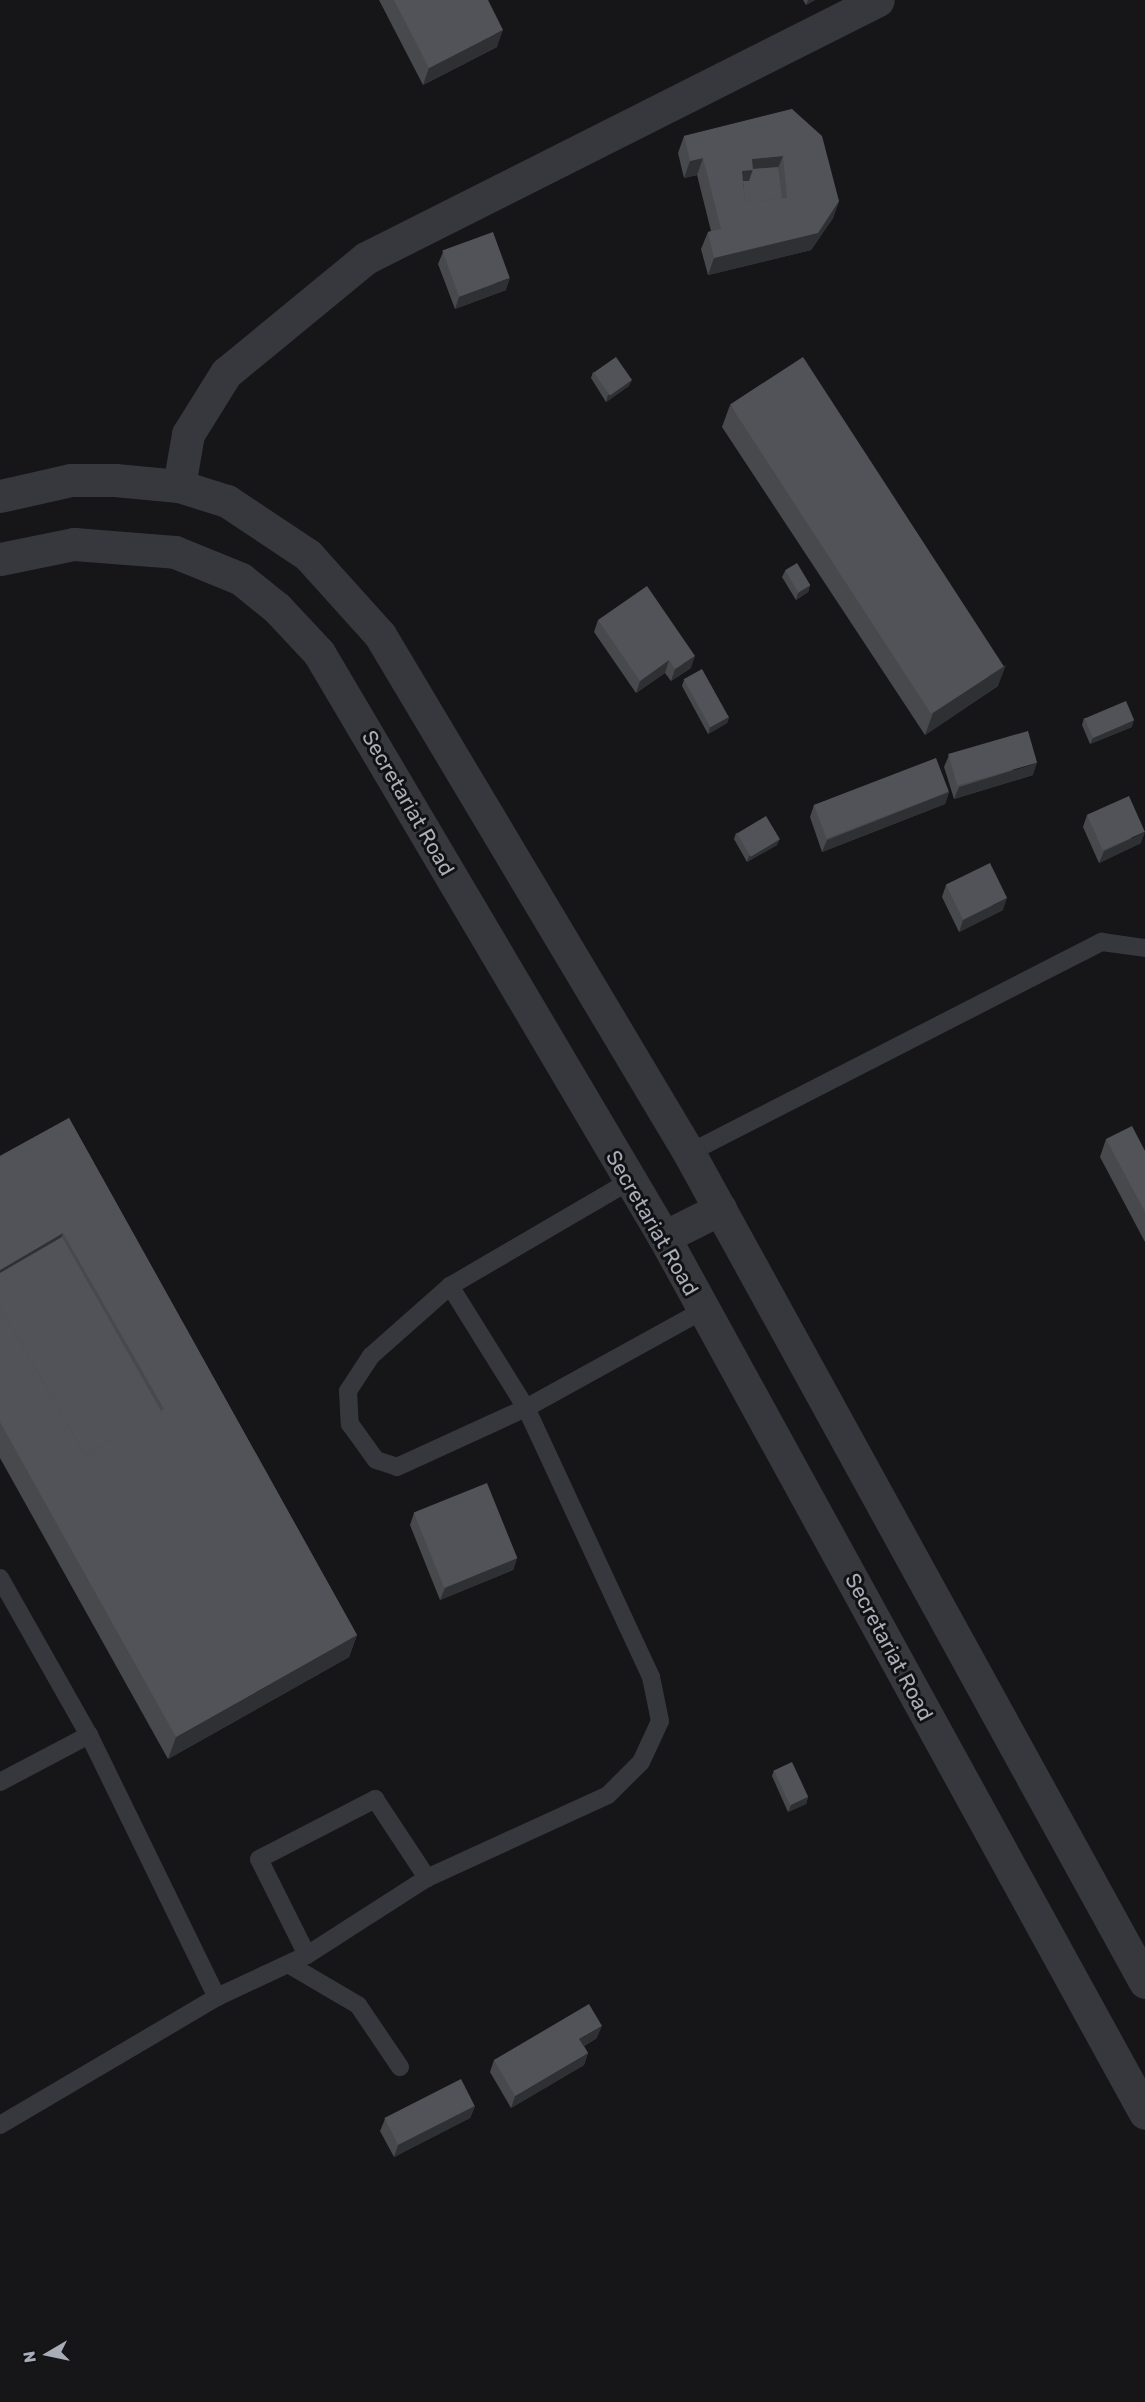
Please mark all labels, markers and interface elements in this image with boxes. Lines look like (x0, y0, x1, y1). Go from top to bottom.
street label: Secretariat Road (356, 726, 460, 880)
street label: Secretariat Road (600, 1146, 704, 1300)
street label: Secretariat Road (840, 1569, 938, 1725)
north arrow (18, 2324, 78, 2384)
text: N (19, 2350, 40, 2364)

